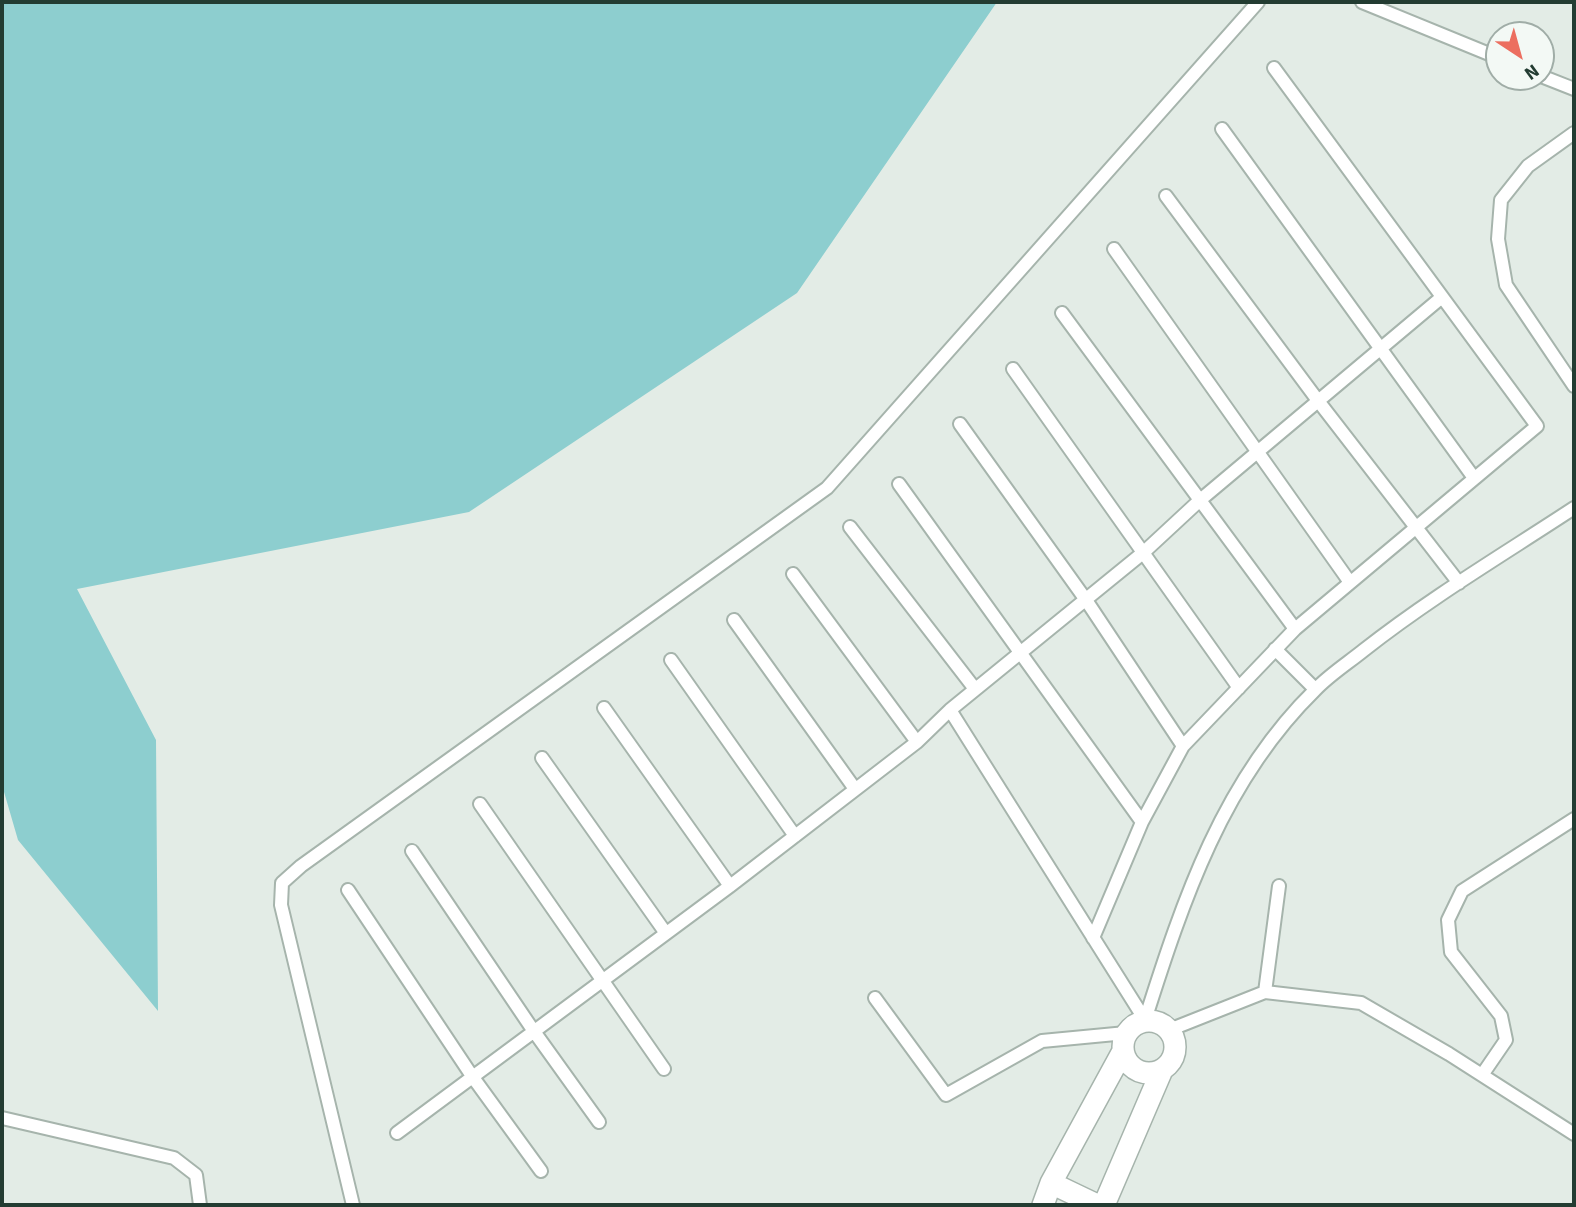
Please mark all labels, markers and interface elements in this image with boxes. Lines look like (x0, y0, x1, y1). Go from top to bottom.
north arrow (1485, 21, 1555, 91)
text: N (1518, 57, 1545, 86)

